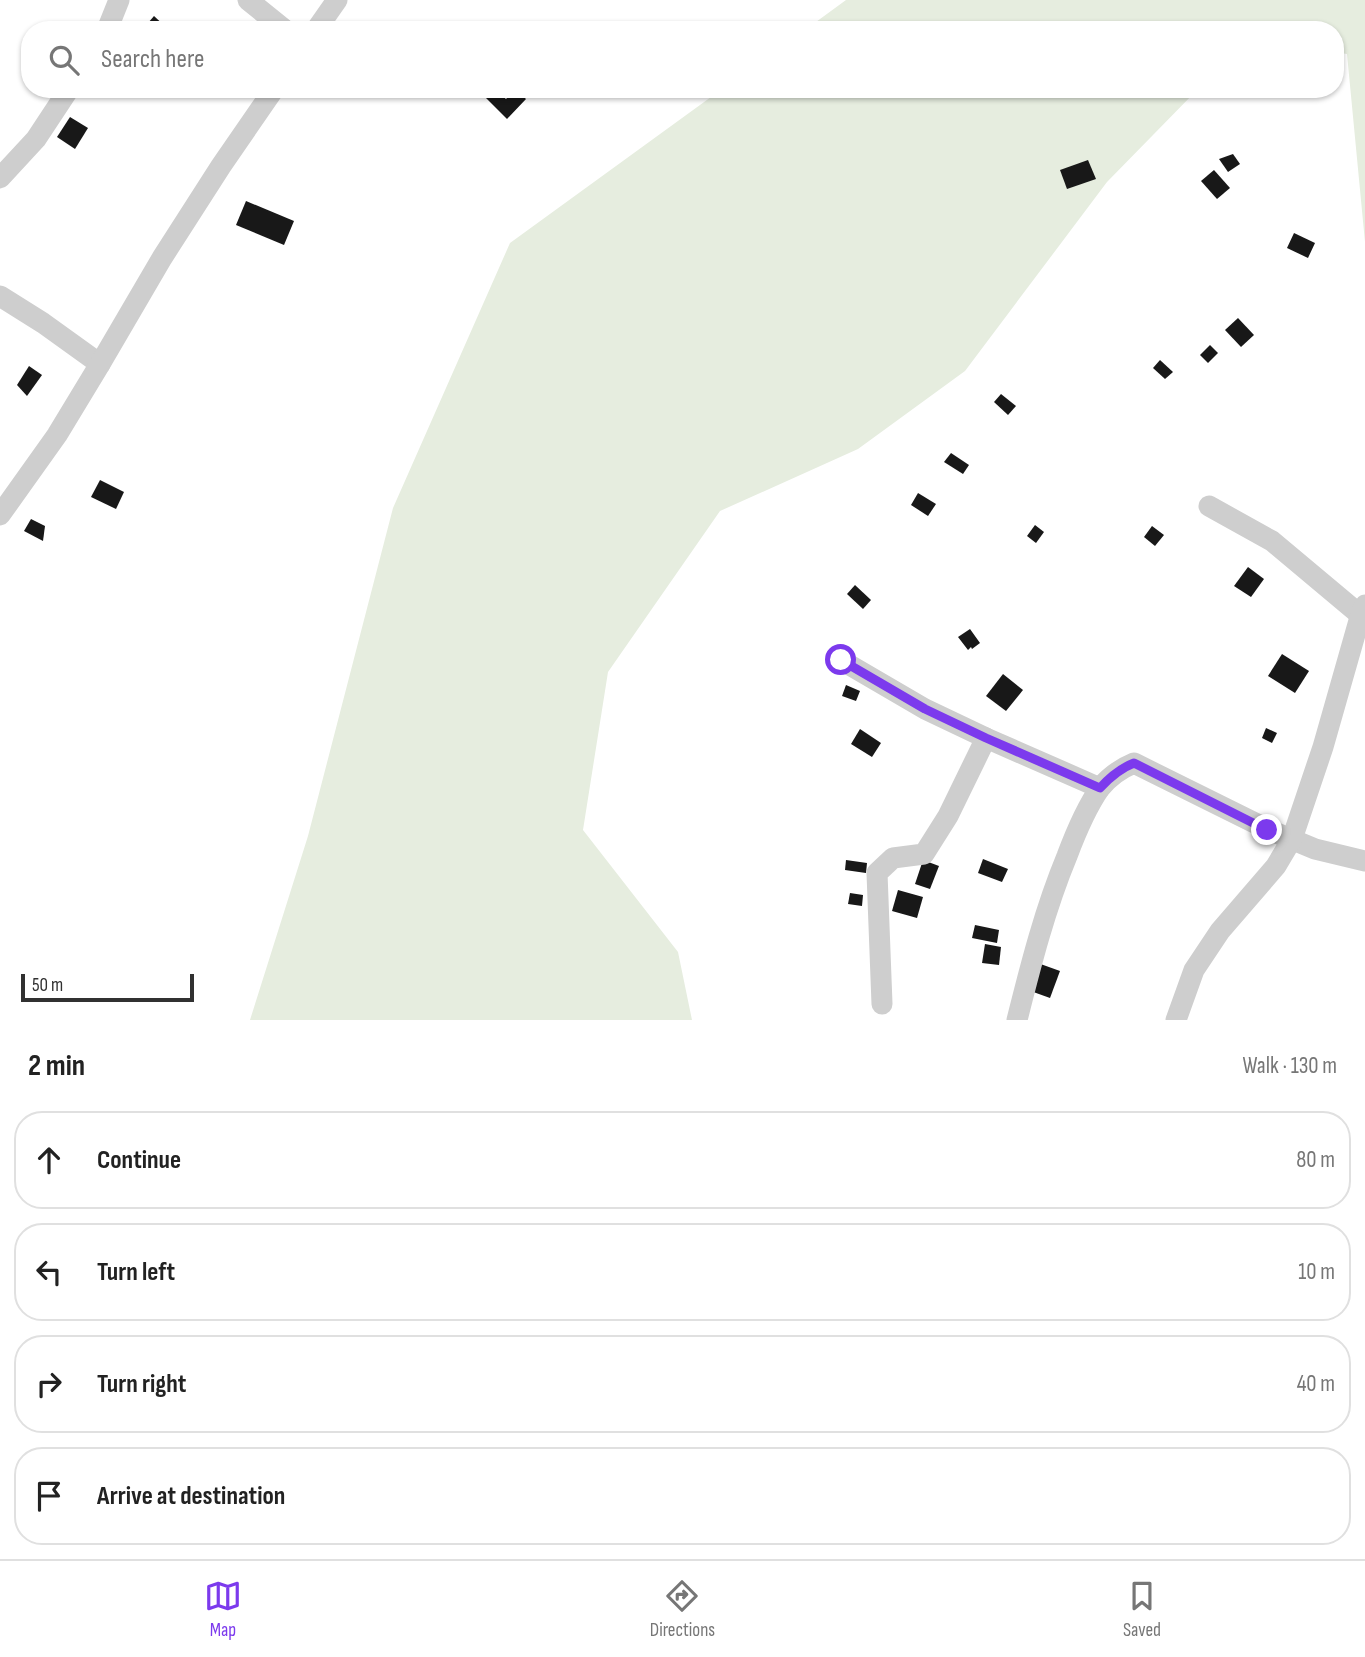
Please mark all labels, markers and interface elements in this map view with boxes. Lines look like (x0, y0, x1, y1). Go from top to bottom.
search box (21, 21, 1344, 98)
icon: search (45, 41, 83, 79)
text: Search here (101, 44, 204, 75)
route start (825, 644, 856, 675)
route end (1251, 814, 1282, 845)
scale bar (21, 971, 194, 1003)
text: 50 m (32, 974, 63, 997)
text: 2 min (28, 1048, 85, 1084)
text: Walk · 130 m (1242, 1052, 1337, 1080)
icon: ahead (30, 1141, 68, 1179)
text: Continue (97, 1145, 181, 1176)
text: 80 m (1296, 1146, 1335, 1174)
icon: left (30, 1253, 68, 1291)
text: Turn left (97, 1257, 175, 1288)
text: 10 m (1298, 1258, 1335, 1286)
icon: right (30, 1365, 68, 1403)
text: Turn right (97, 1369, 186, 1400)
text: 40 m (1297, 1370, 1335, 1398)
icon: arrive (30, 1477, 68, 1515)
text: Arrive at destination (97, 1481, 285, 1512)
tab: Map (204, 1577, 242, 1642)
tab: Directions (650, 1577, 715, 1642)
tab: Saved (1123, 1577, 1161, 1642)

